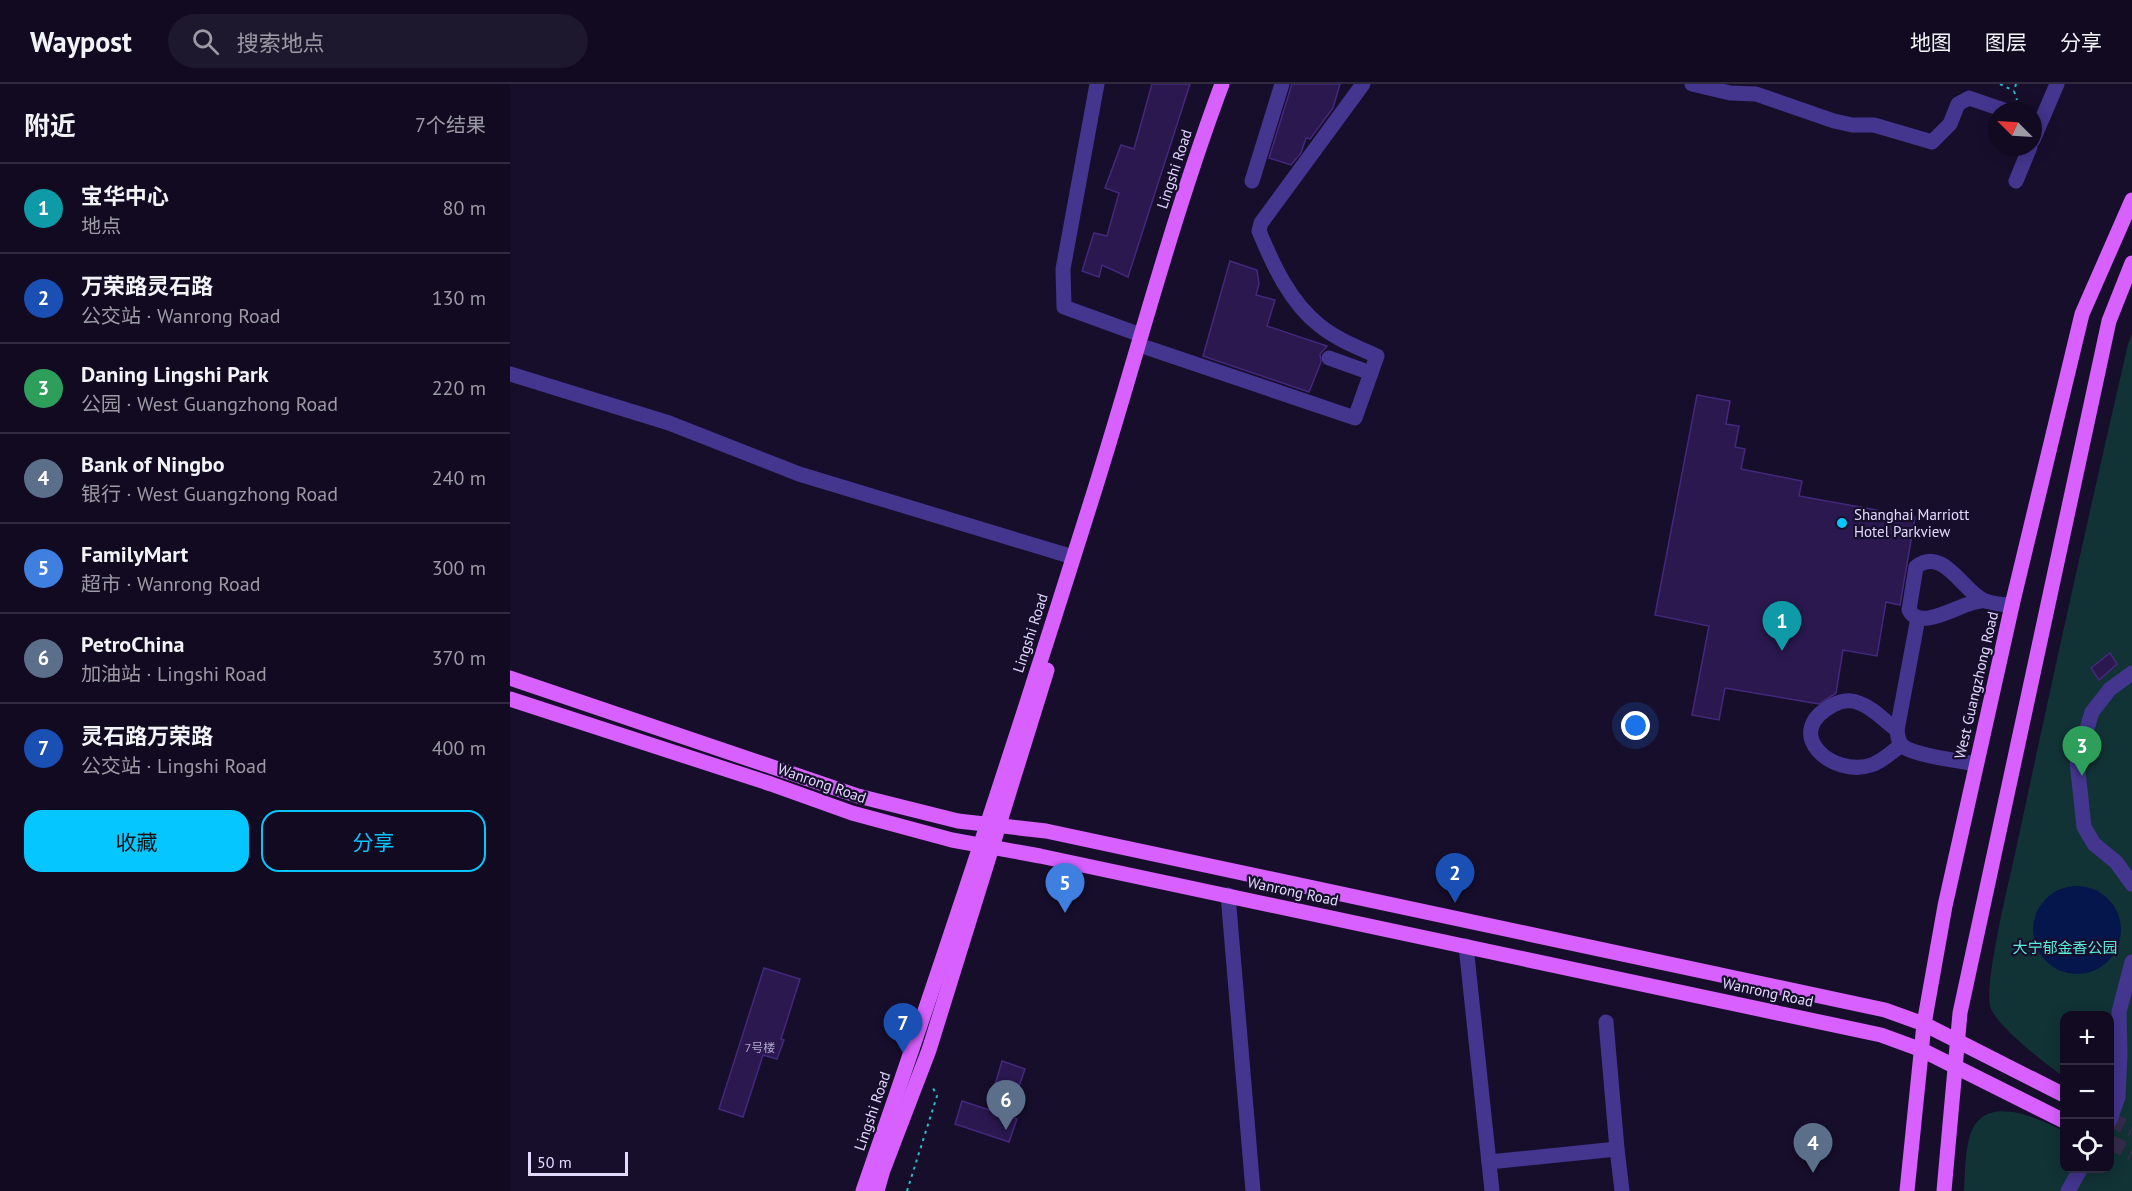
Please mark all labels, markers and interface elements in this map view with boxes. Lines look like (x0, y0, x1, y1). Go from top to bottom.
search box (168, 14, 588, 68)
text: Waypost (30, 23, 132, 60)
icon: search (189, 25, 222, 58)
text: 搜索地点 (237, 29, 325, 57)
text: 地图 (1910, 29, 1952, 56)
text: 图层 (1985, 29, 2027, 56)
text: 分享 (2060, 29, 2102, 56)
north arrow (1988, 102, 2042, 156)
text: 附近 (24, 109, 76, 142)
text: 7个结果 (415, 112, 486, 138)
street label: Lingshi Road (1152, 127, 1196, 211)
text: 宝华中心 (81, 182, 169, 210)
text: 1 (38, 195, 49, 221)
text: 80 m (443, 195, 486, 221)
text: 地点 (81, 213, 121, 239)
text: 万荣路灵石路 (81, 272, 213, 300)
text: 2 (38, 285, 49, 311)
text: 130 m (432, 285, 486, 311)
text: 公交站 · Wanrong Road (81, 303, 281, 329)
text: Daning Lingshi Park (81, 360, 269, 388)
text: 3 (38, 375, 49, 401)
text: 220 m (432, 375, 486, 401)
text: 公园 · West Guangzhong Road (81, 391, 338, 417)
text: Bank of Ningbo (81, 450, 225, 478)
text: 4 (38, 465, 49, 491)
text: 240 m (432, 465, 486, 491)
text: 银行 · West Guangzhong Road (81, 481, 338, 507)
place label: Shanghai Marriott Hotel Parkview (1854, 505, 1969, 541)
marker: Shanghai Marriott Hotel Parkview (1835, 516, 1849, 530)
text: FamilyMart (81, 540, 188, 568)
text: 5 (38, 555, 49, 581)
text: 300 m (432, 555, 486, 581)
text: 超市 · Wanrong Road (81, 571, 261, 597)
street label: Lingshi Road (1008, 591, 1052, 675)
pin: 1 (1762, 602, 1802, 651)
street label: West Guangzhong Road (1950, 609, 2002, 761)
text: PetroChina (81, 630, 184, 658)
text: 6 (38, 645, 49, 671)
text: 370 m (432, 645, 486, 671)
text: 加油站 · Lingshi Road (81, 661, 267, 687)
your location (1621, 711, 1650, 740)
text: 灵石路万荣路 (81, 722, 213, 750)
pin: 3 (2062, 726, 2102, 776)
text: 7 (38, 735, 49, 761)
text: 400 m (432, 735, 486, 761)
text: 公交站 · Lingshi Road (81, 753, 267, 779)
street label: Wanrong Road (775, 759, 869, 807)
button: 收藏 (24, 810, 249, 872)
button: 分享 (261, 810, 486, 872)
pin: 2 (1436, 854, 1474, 903)
pin: 5 (1046, 864, 1084, 913)
street label: Wanrong Road (1246, 872, 1340, 910)
park label: 大宁郁金香公园 (2012, 938, 2118, 957)
street label: Wanrong Road (1721, 973, 1815, 1011)
pin: 7 (884, 1004, 922, 1053)
map controls (2060, 1011, 2114, 1173)
button: + (2060, 1011, 2114, 1065)
house number: 7号楼 (745, 1040, 775, 1055)
button: − (2060, 1065, 2114, 1119)
street label: Lingshi Road (850, 1069, 894, 1153)
pin: 6 (986, 1080, 1026, 1130)
button: locate (2060, 1119, 2114, 1173)
pin: 4 (1794, 1124, 1832, 1173)
scale bar (528, 1149, 628, 1176)
text: 50 m (537, 1152, 572, 1172)

